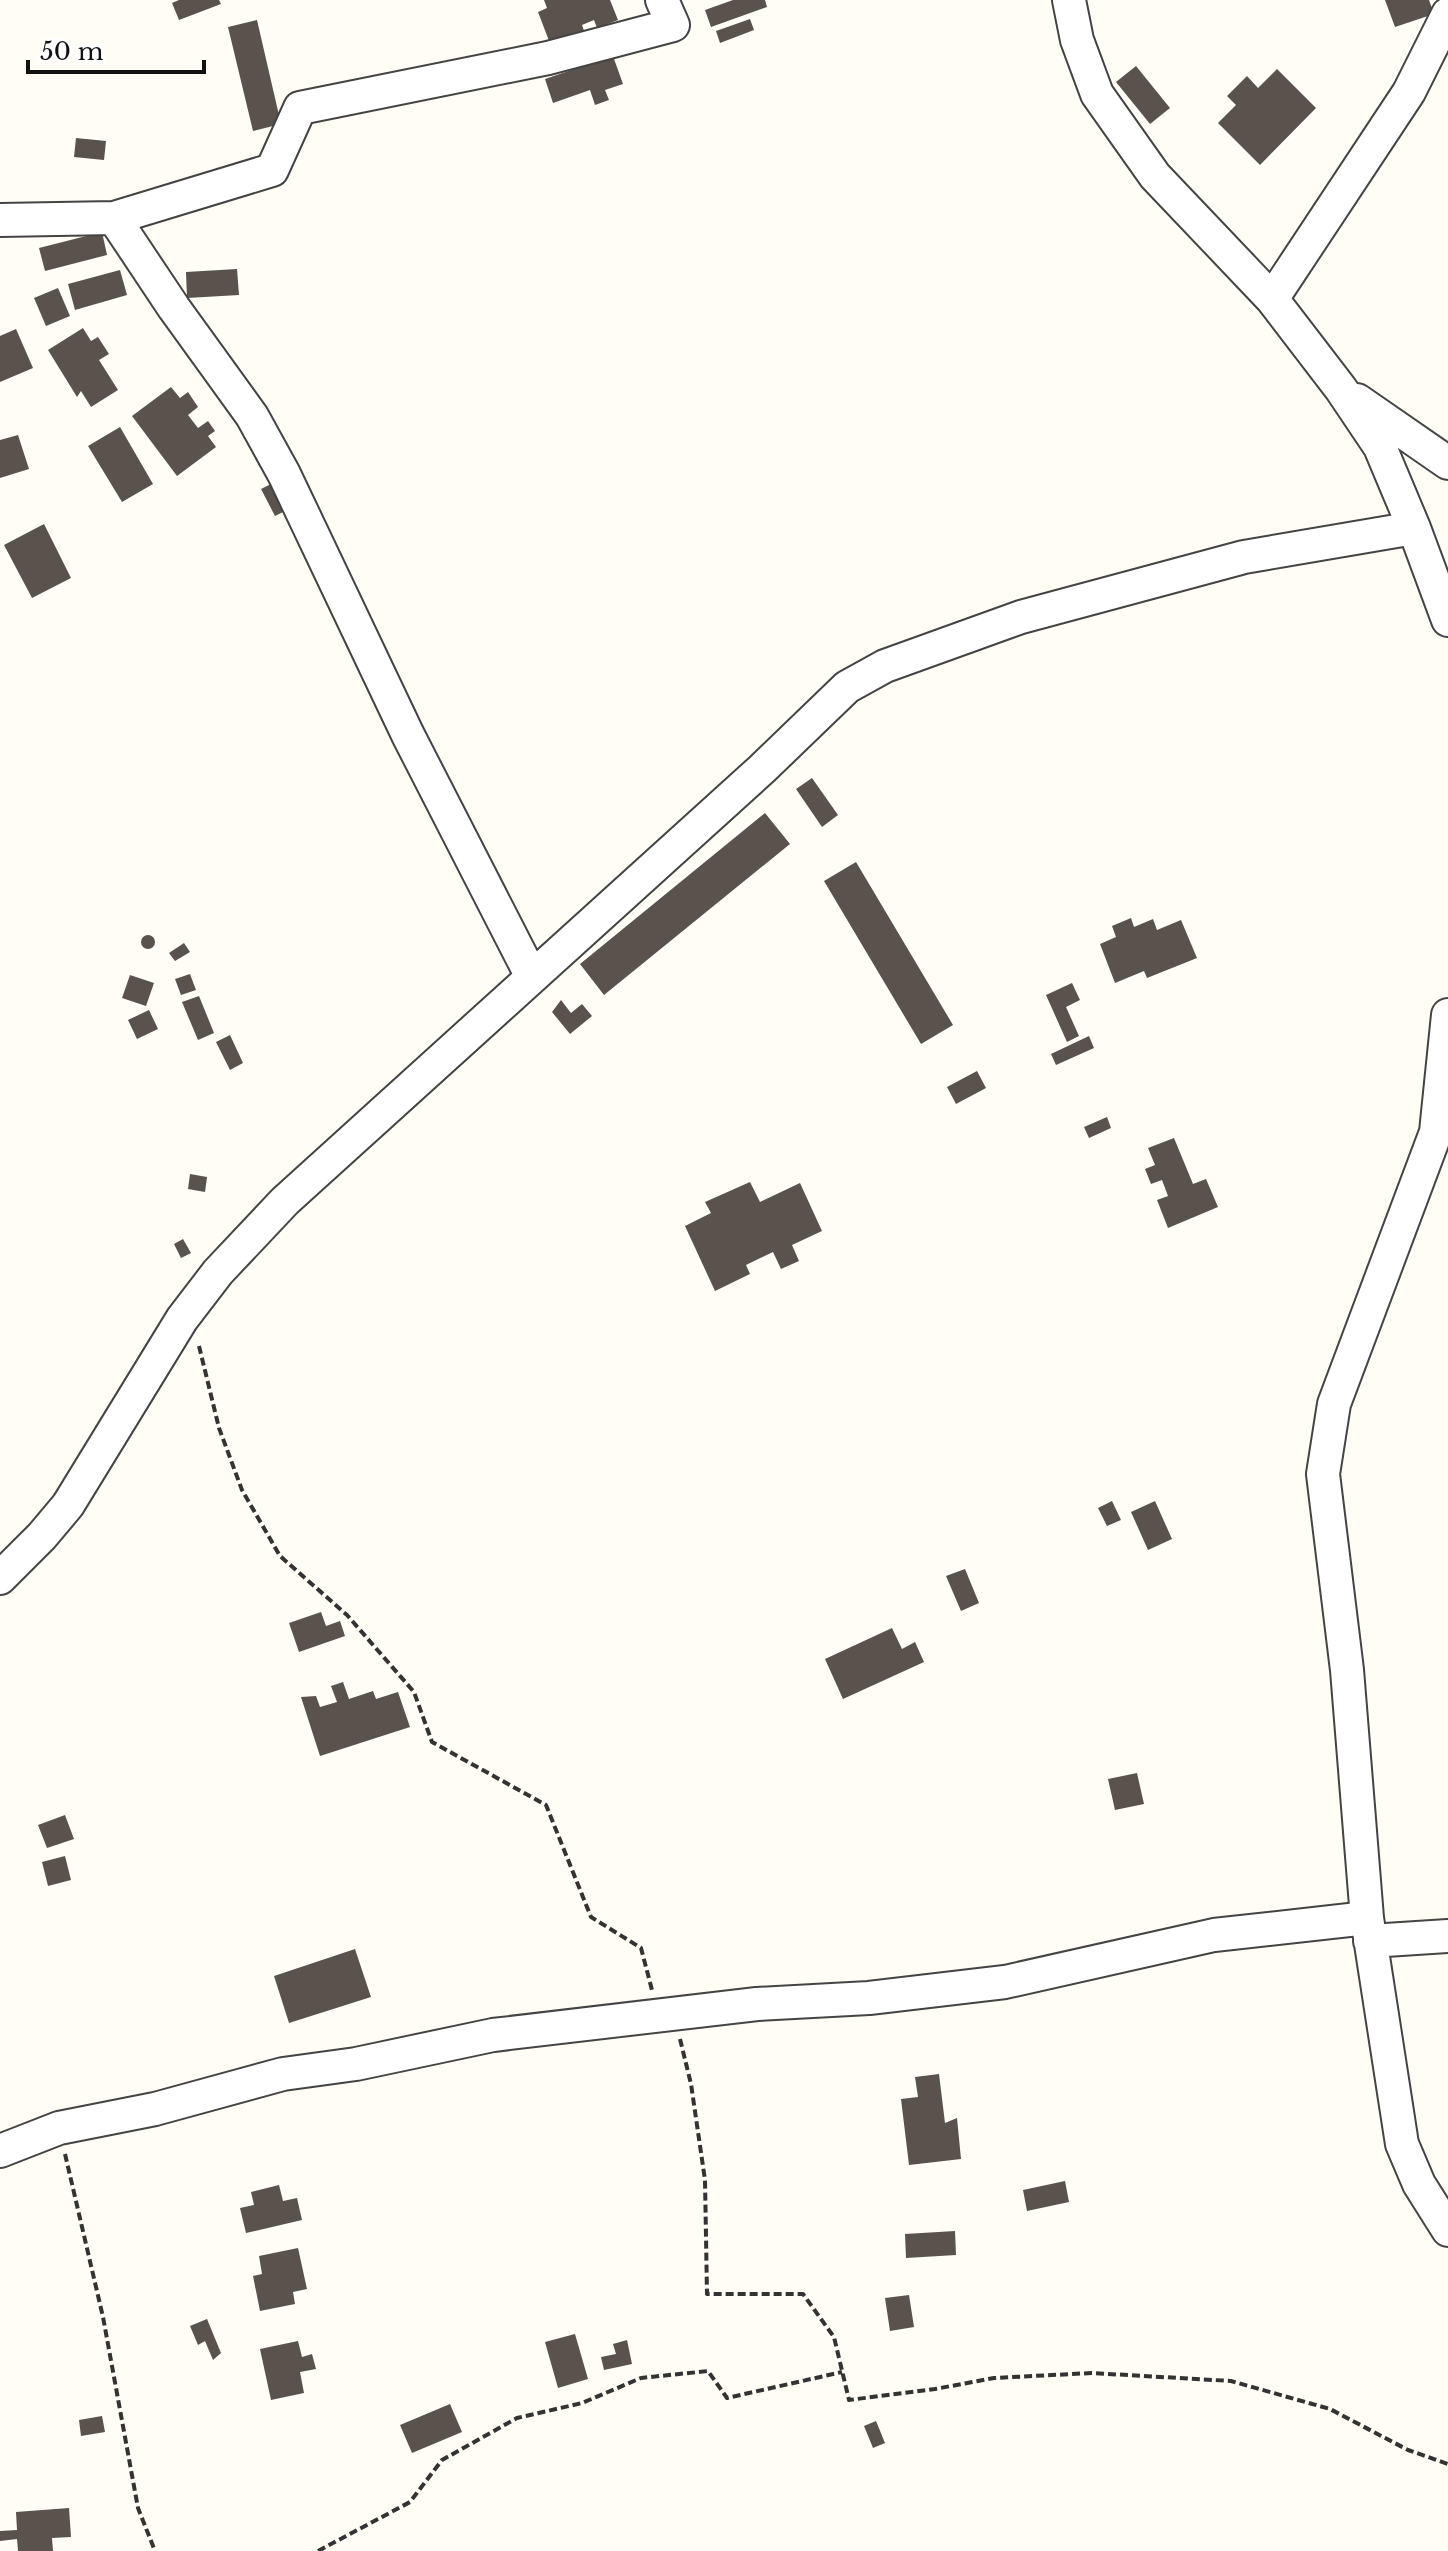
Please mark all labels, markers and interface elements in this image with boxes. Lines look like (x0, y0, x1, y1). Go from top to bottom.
scale bar (28, 24, 204, 74)
text: 50 m (40, 37, 104, 66)

